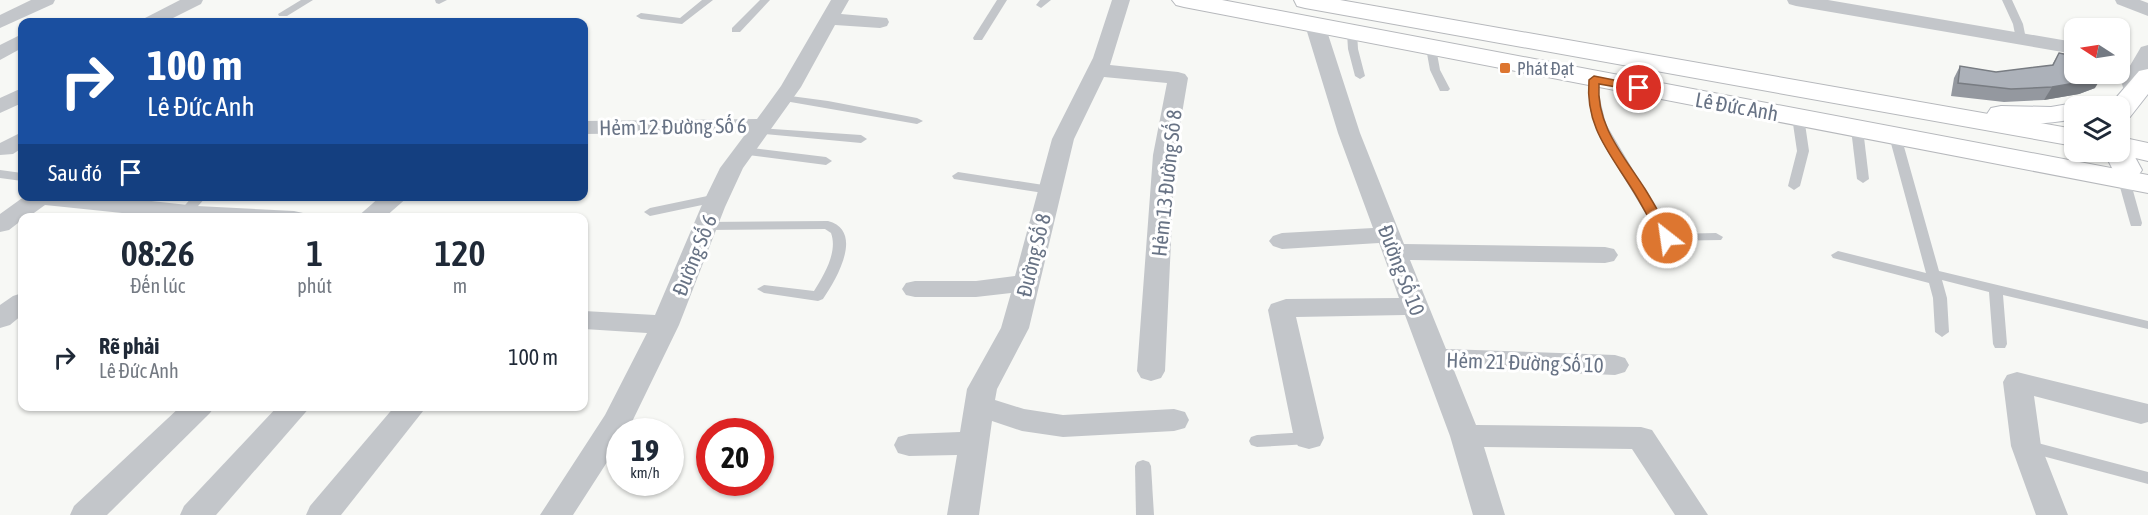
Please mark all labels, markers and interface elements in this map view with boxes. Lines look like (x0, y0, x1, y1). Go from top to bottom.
north arrow (2064, 18, 2130, 84)
map controls (2064, 18, 2130, 162)
text: 100 m (147, 41, 242, 89)
icon: right (48, 42, 126, 120)
place label: Phát Đạt (1517, 58, 1574, 79)
marker: Phát Đạt (1498, 61, 1512, 75)
pin (1613, 62, 1664, 113)
icon: arrive (1622, 71, 1655, 104)
street label: Lê Đức Anh (1694, 87, 1780, 125)
text: Lê Đức Anh (147, 91, 255, 122)
button: layers (2064, 96, 2130, 162)
street label: Hẻm 13 Đường Số 8 (1146, 108, 1186, 258)
street label: Hẻm 12 Đường Số 6 (599, 113, 747, 139)
icon: arrive (114, 156, 147, 189)
text: Sau đó (48, 160, 102, 186)
position arrow (1635, 206, 1699, 270)
street label: Đường Số 6 (667, 211, 721, 299)
street label: Đường Số 8 (1011, 211, 1055, 299)
street label: Đường Số 10 (1374, 221, 1430, 319)
text: 08:26 (121, 232, 195, 274)
text: 1 (306, 232, 323, 274)
text: 120 (435, 232, 485, 274)
text: Đến lúc (130, 274, 185, 297)
text: phút (297, 274, 332, 297)
text: m (453, 274, 467, 297)
text: Rẽ phải (99, 333, 159, 359)
icon: right (48, 341, 81, 374)
text: 100 m (508, 344, 558, 370)
street label: Hẻm 21 Đường Số 10 (1446, 347, 1604, 377)
text: Lê Đức Anh (99, 359, 179, 382)
speed limit sign: 20 (696, 418, 774, 496)
text: 19 (631, 433, 659, 467)
text: km/h (630, 464, 660, 481)

